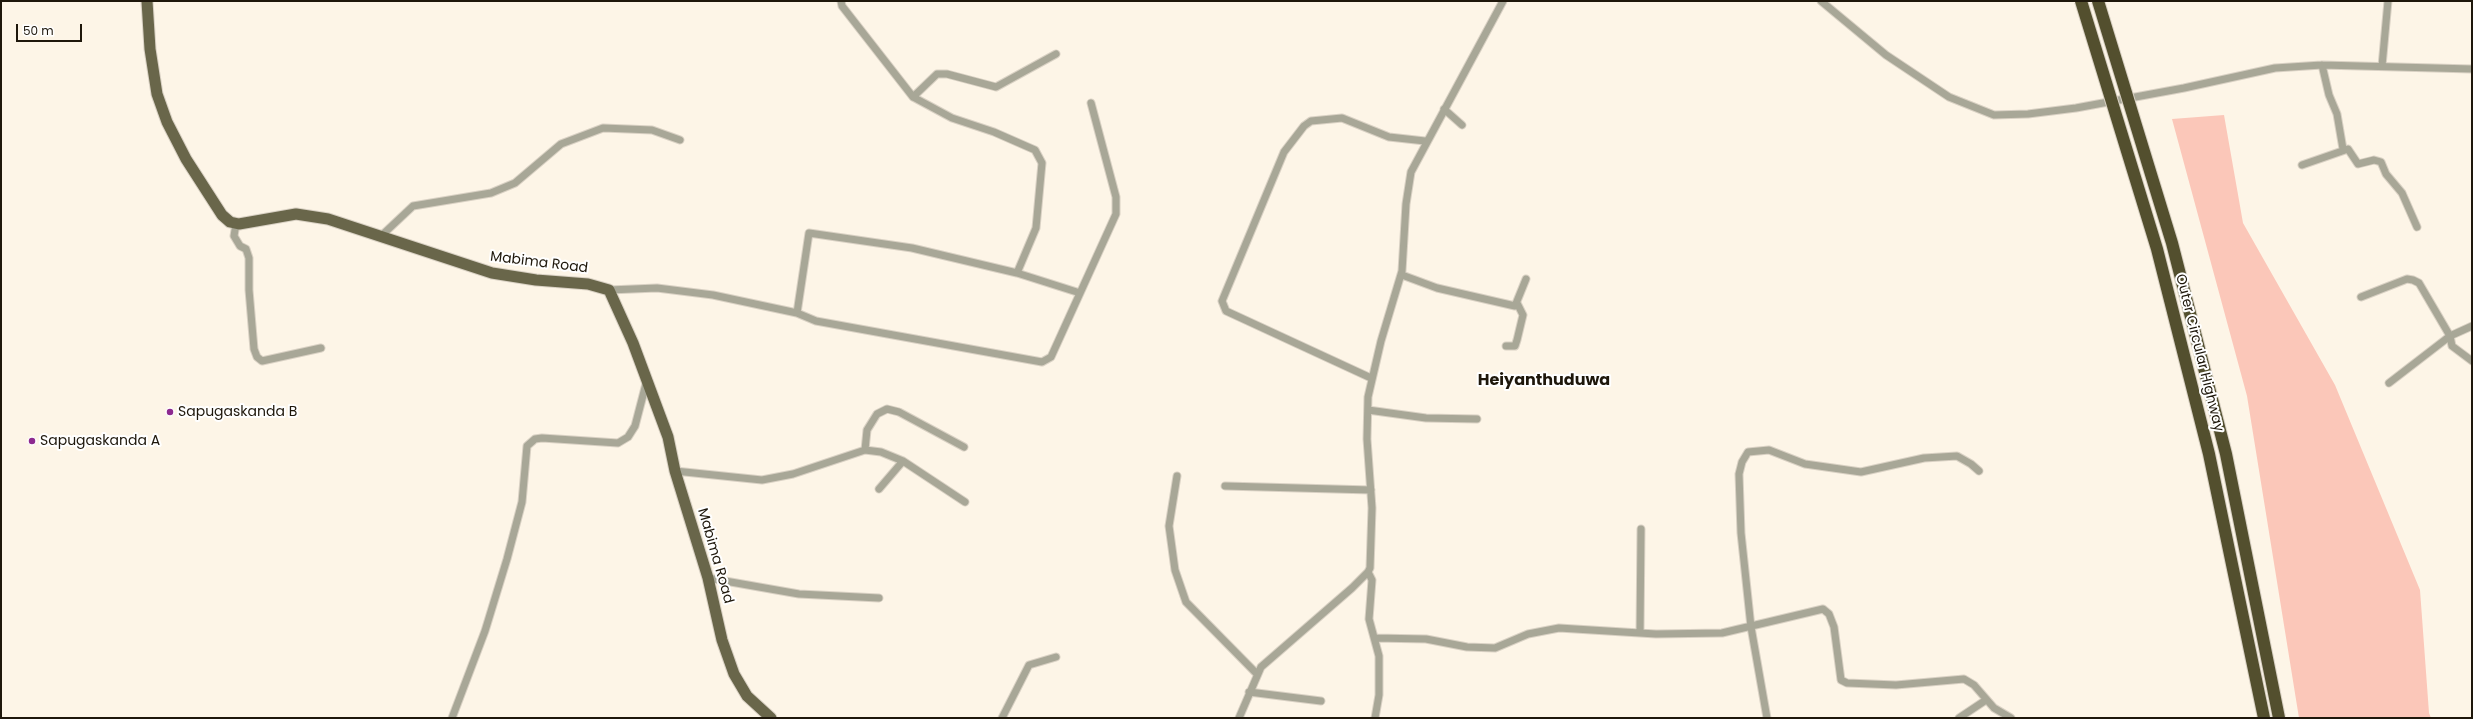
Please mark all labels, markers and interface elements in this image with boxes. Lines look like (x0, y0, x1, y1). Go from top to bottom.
scale bar (18, 16, 84, 42)
text: 50 m (23, 22, 54, 39)
street label: Mabima Road (489, 249, 589, 277)
street label: Outer Circular Highway (2171, 272, 2227, 434)
district label: Heiyanthuduwa (1478, 371, 1610, 391)
place label: Sapugaskanda B (178, 404, 297, 420)
marker: Sapugaskanda B (165, 407, 175, 417)
place label: Sapugaskanda A (40, 433, 160, 449)
marker: Sapugaskanda A (27, 436, 37, 446)
street label: Mabima Road (693, 506, 737, 606)

